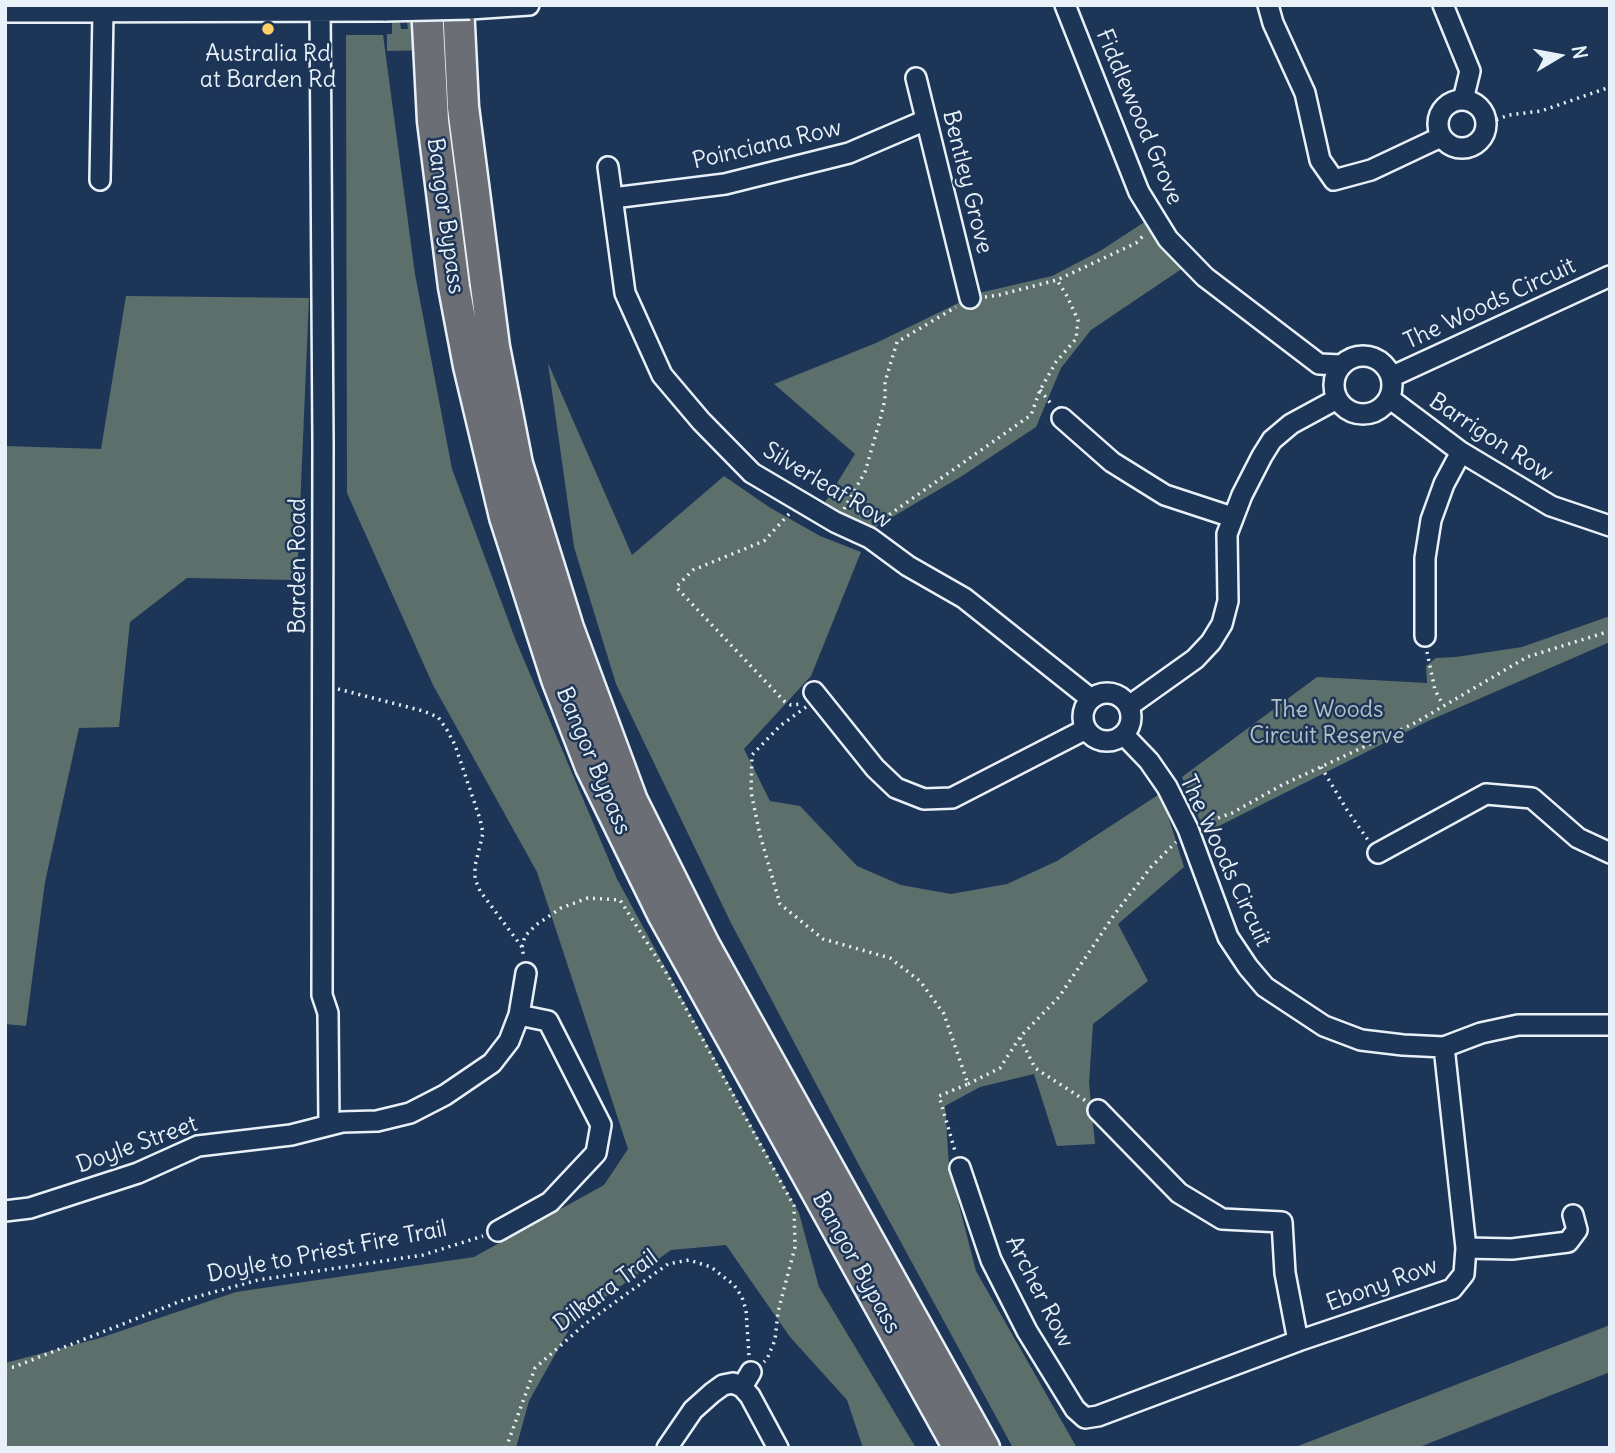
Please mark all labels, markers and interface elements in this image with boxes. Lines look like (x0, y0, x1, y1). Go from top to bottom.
marker: Australia Rd at Barden Rd (260, 21, 276, 37)
north arrow (1524, 21, 1594, 91)
street label: Fiddlewood Grove (1090, 25, 1188, 209)
place label: Australia Rd at Barden Rd (200, 40, 336, 94)
text: N (1567, 44, 1593, 61)
street label: Bentley Grove (936, 108, 998, 256)
street label: Poinciana Row (690, 114, 844, 176)
street label: Bangor Bypass (420, 136, 470, 296)
street label: The Woods Circuit (1400, 252, 1580, 356)
street label: Barrigon Row (1424, 388, 1558, 488)
street label: Silverleaf Row (758, 437, 896, 535)
street label: Barden Road (284, 498, 312, 634)
street label: Bangor Bypass (550, 683, 636, 839)
park label: The Woods Circuit Reserve (1249, 696, 1405, 750)
street label: The Woods Circuit (1173, 771, 1277, 951)
street label: Doyle Street (73, 1110, 201, 1180)
street label: Bangor Bypass (806, 1187, 906, 1339)
street label: Doyle to Priest Fire Trail (205, 1215, 449, 1289)
street label: Archer Row (999, 1232, 1079, 1352)
street label: Dilkara Trail (549, 1244, 663, 1338)
street label: Ebony Row (1323, 1252, 1441, 1318)

